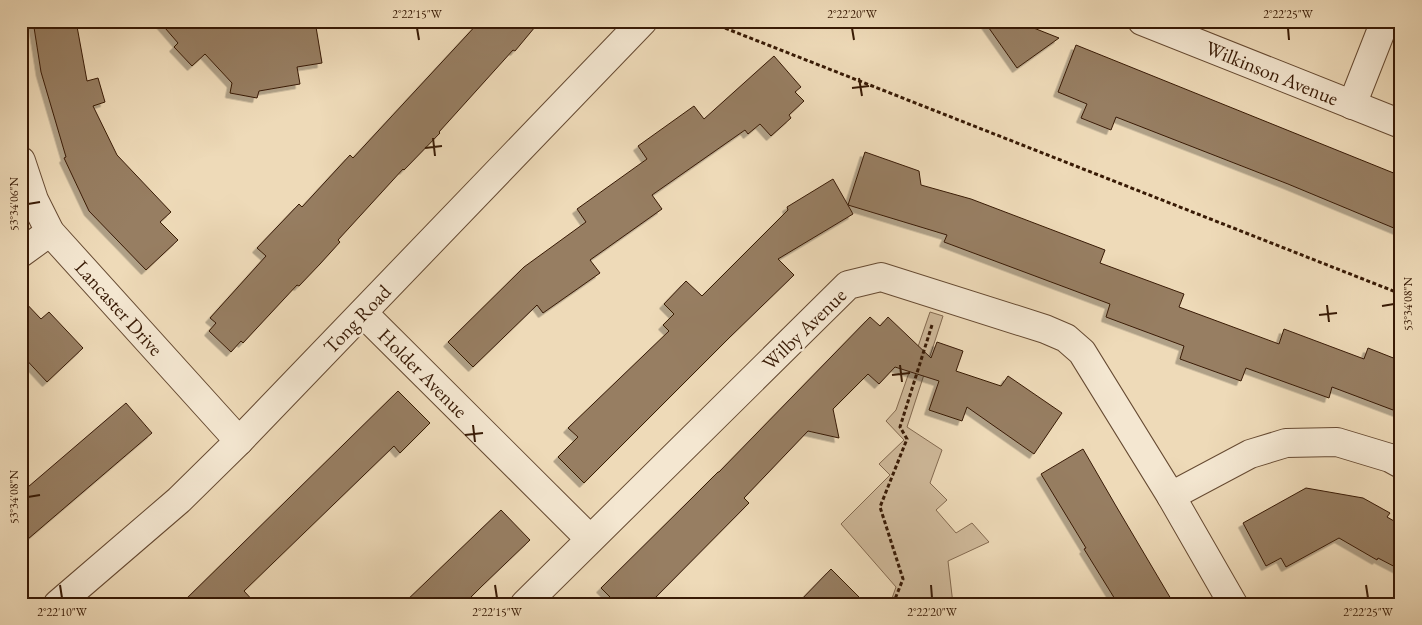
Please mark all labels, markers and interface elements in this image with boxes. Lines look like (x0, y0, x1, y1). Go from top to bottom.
text: 2°22'15"W (392, 6, 443, 22)
text: 2°22'20"W (827, 6, 878, 22)
text: 2°22'25"W (1263, 6, 1314, 22)
street label: Wilkinson Avenue (1202, 35, 1342, 111)
text: 53°34'06"N (6, 177, 22, 231)
street label: Lancaster Drive (69, 255, 169, 361)
text: 53°34'08"N (1400, 277, 1416, 331)
street label: Tong Road (318, 278, 397, 359)
street label: Wilby Avenue (756, 282, 852, 376)
street label: Holder Avenue (373, 323, 474, 424)
text: 53°34'08"N (6, 470, 22, 524)
text: 2°22'10"W (37, 604, 88, 620)
text: 2°22'15"W (472, 604, 523, 620)
text: 2°22'20"W (907, 604, 958, 620)
text: 2°22'25"W (1343, 604, 1394, 620)

